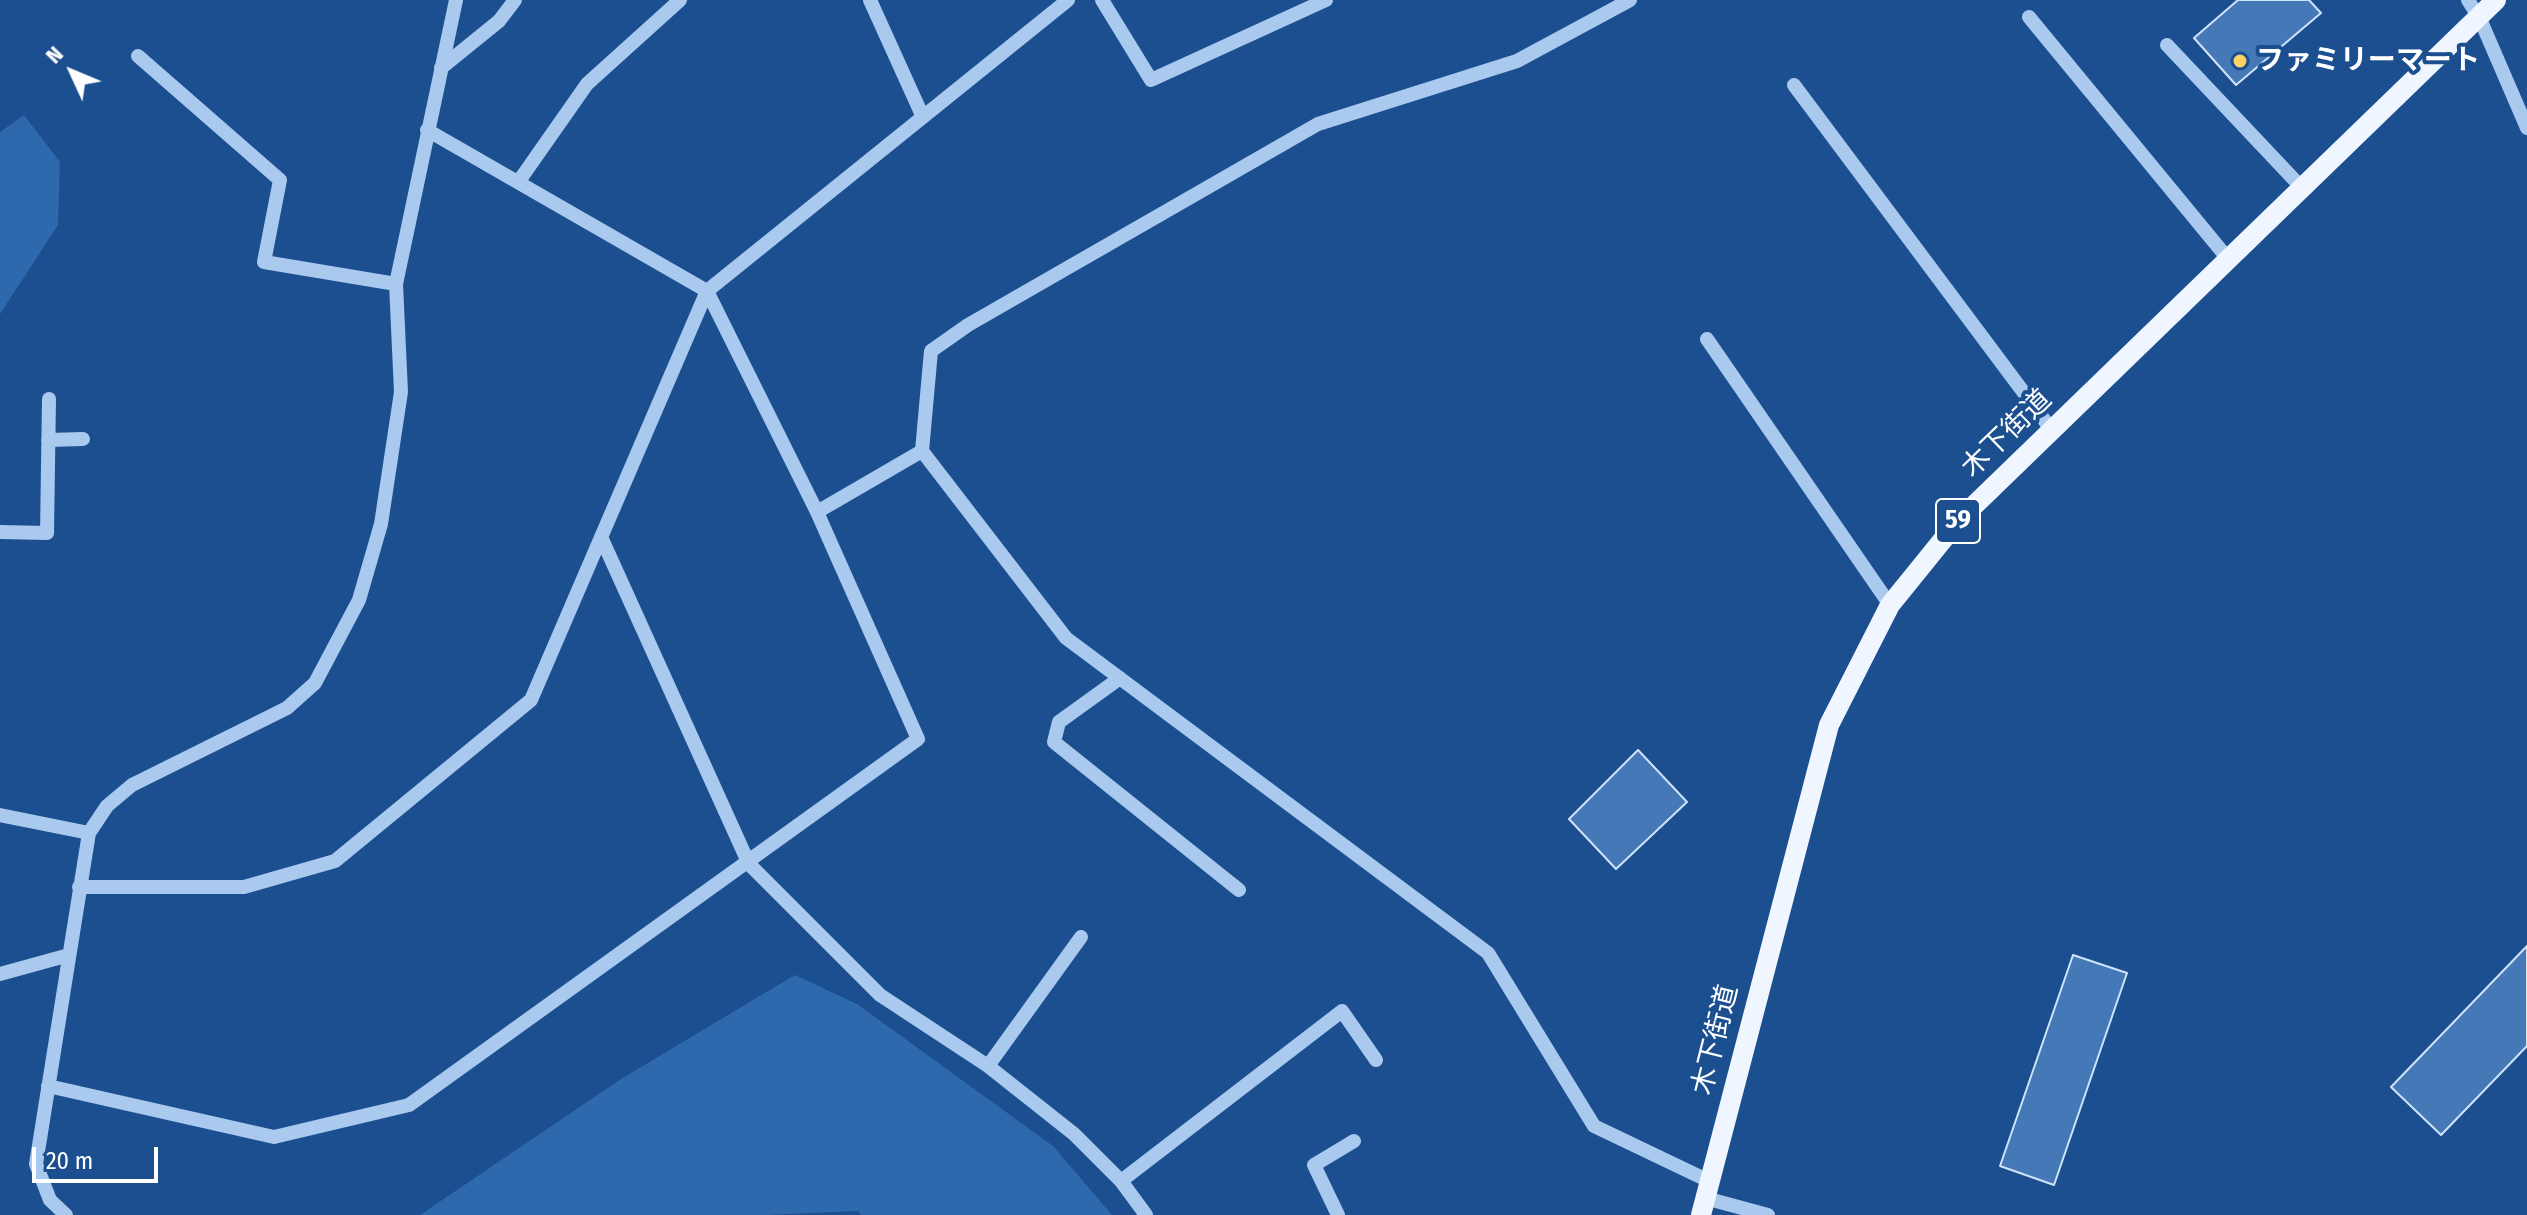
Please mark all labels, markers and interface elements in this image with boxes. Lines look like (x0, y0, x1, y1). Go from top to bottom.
north arrow (32, 32, 112, 112)
text: N (40, 41, 69, 69)
place label: ファミリーマート (2256, 44, 2480, 78)
marker: ファミリーマート (2231, 52, 2249, 70)
street label: 木下街道 (1955, 383, 2059, 485)
road number: 59 (1936, 499, 1980, 543)
street label: 木下街道 (1686, 982, 1746, 1098)
scale bar (36, 1131, 162, 1181)
text: 20 m (46, 1147, 93, 1175)

